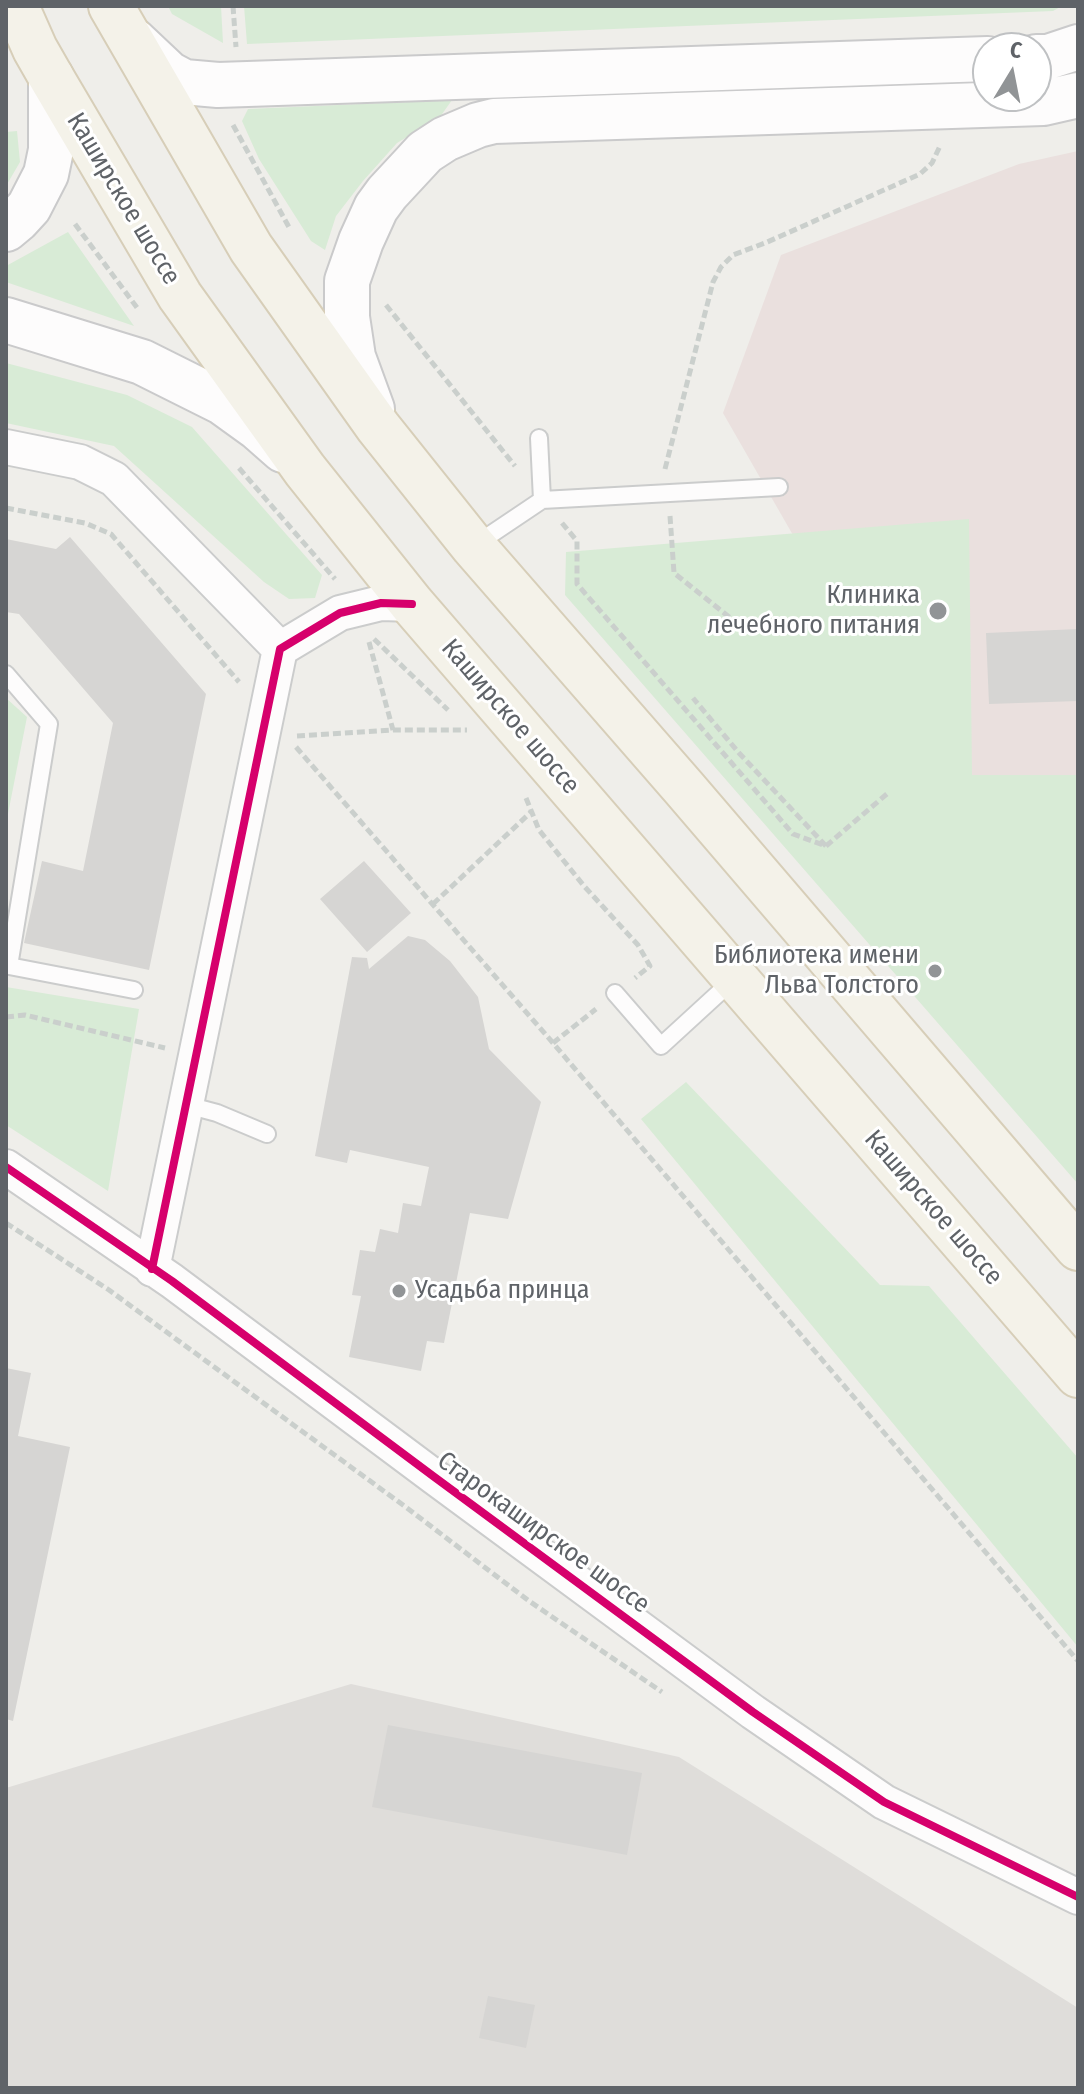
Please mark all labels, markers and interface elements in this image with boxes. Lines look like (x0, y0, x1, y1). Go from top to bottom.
north arrow (972, 32, 1052, 112)
text: С (1008, 36, 1024, 64)
street label: Каширское шоссе (59, 107, 187, 291)
place label: Клиника лечебного питания (707, 580, 920, 642)
marker: Клиника лечебного питания (927, 600, 949, 622)
street label: Каширское шоссе (434, 633, 586, 801)
place label: Библиотека имени Льва Толстого (714, 940, 919, 1002)
marker: Библиотека имени Льва Толстого (926, 962, 944, 980)
street label: Каширское шоссе (857, 1124, 1009, 1292)
place label: Усадьба принца (415, 1275, 589, 1307)
marker: Усадьба принца (390, 1282, 408, 1300)
street label: Старокаширское шоссе (431, 1445, 655, 1621)

